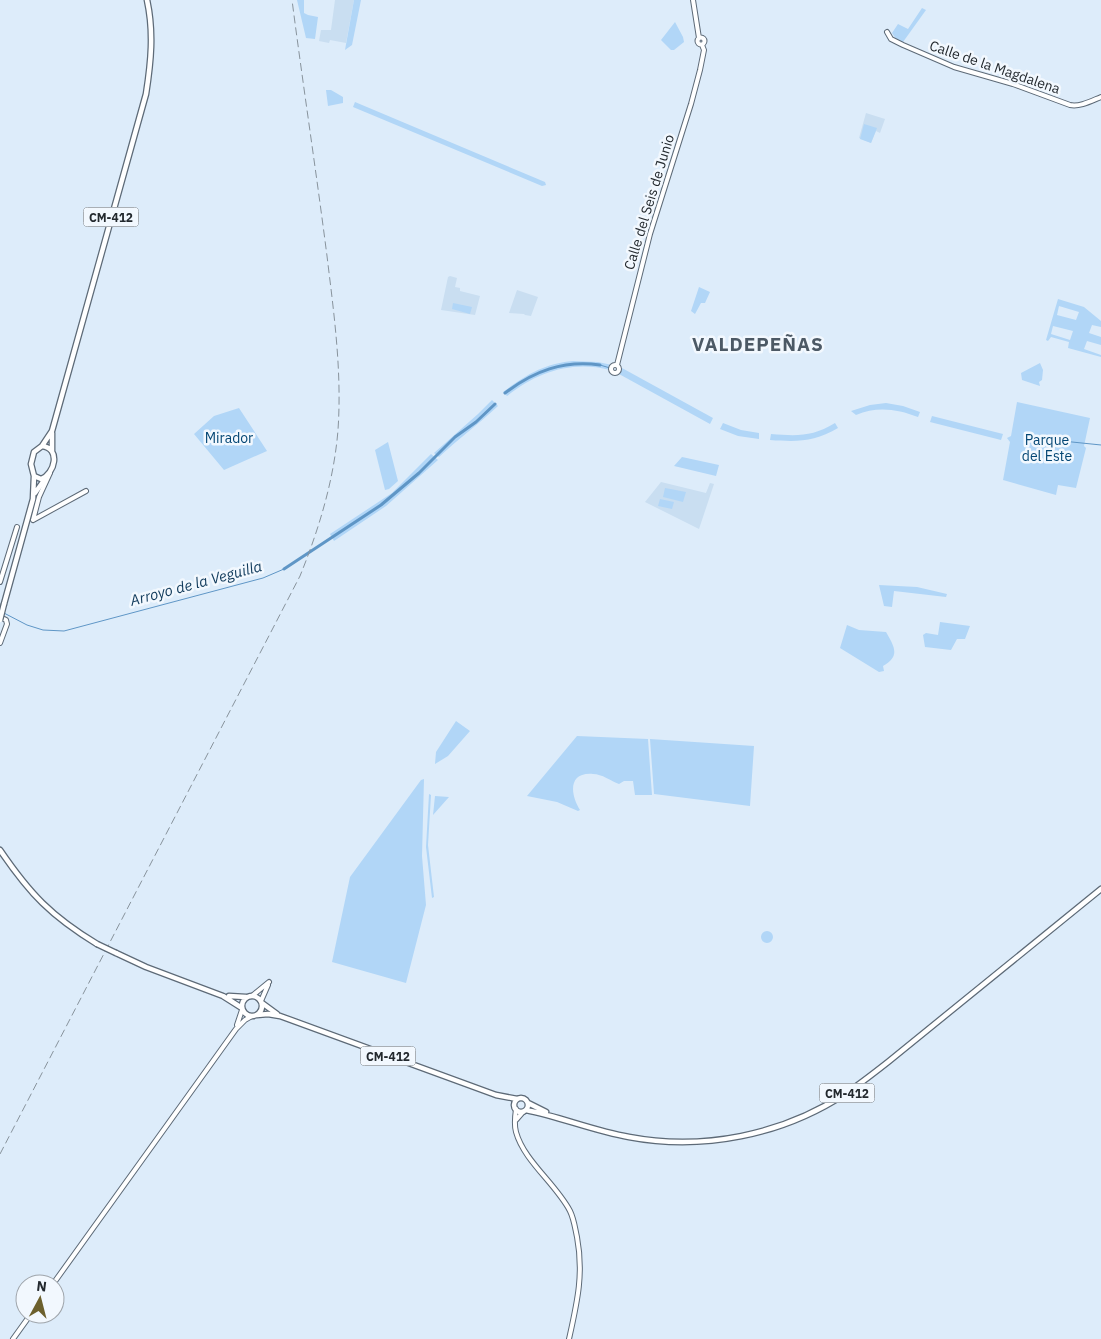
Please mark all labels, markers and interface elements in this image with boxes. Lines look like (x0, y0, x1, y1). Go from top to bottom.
street label: Calle de la Magdalena (927, 36, 1063, 98)
street label: Calle del Seis de Junio (620, 132, 678, 272)
road number: CM-412 (84, 208, 138, 226)
district label: VALDEPEÑAS (692, 332, 824, 356)
park label: Mirador (205, 429, 253, 447)
park label: Parque del Este (1022, 431, 1072, 465)
water label: Arroyo de la Veguilla (127, 556, 264, 610)
road number: CM-412 (360, 1046, 416, 1066)
road number: CM-412 (820, 1084, 874, 1102)
north arrow (15, 1274, 65, 1324)
text: N (35, 1277, 48, 1296)

